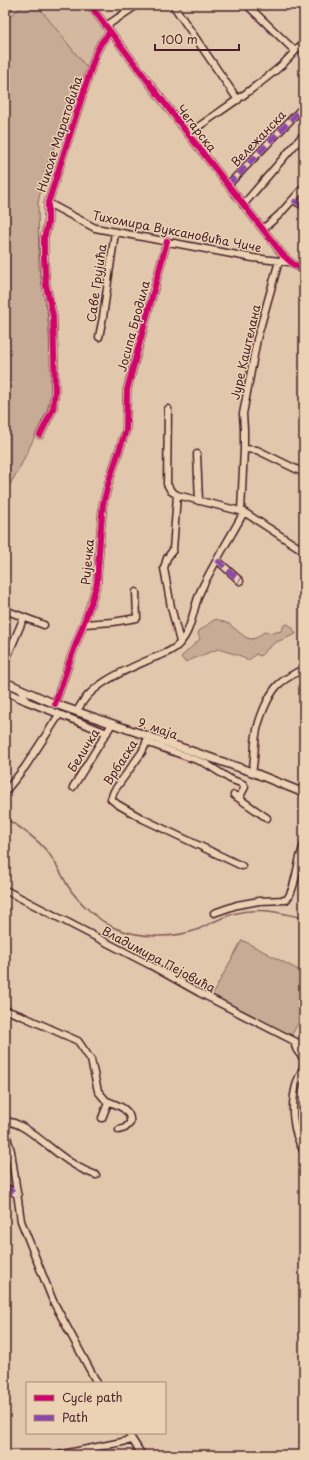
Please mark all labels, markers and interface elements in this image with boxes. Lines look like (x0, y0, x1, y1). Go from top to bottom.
scale bar (155, 26, 239, 52)
text: 100 m (161, 30, 198, 48)
street label: Николе Маратовића (32, 73, 86, 194)
street label: Чегарска (173, 100, 222, 156)
street label: Вележанска (226, 105, 290, 170)
street label: Тихомира Вуксановића Чиче (91, 206, 263, 256)
street label: Саве Грујића (82, 242, 110, 323)
street label: Јосипа Бродила (112, 278, 154, 374)
street label: Јуре Каштелана (225, 302, 265, 401)
street label: Ријечка (76, 538, 98, 586)
street label: 9. маја (136, 713, 181, 743)
street label: Беличка (63, 724, 104, 775)
street label: Врбаска (98, 735, 142, 788)
street label: Владимира Пејовића (99, 921, 219, 997)
legend (26, 1382, 166, 1434)
text: Cycle path (62, 1388, 123, 1406)
text: Path (62, 1408, 88, 1426)

